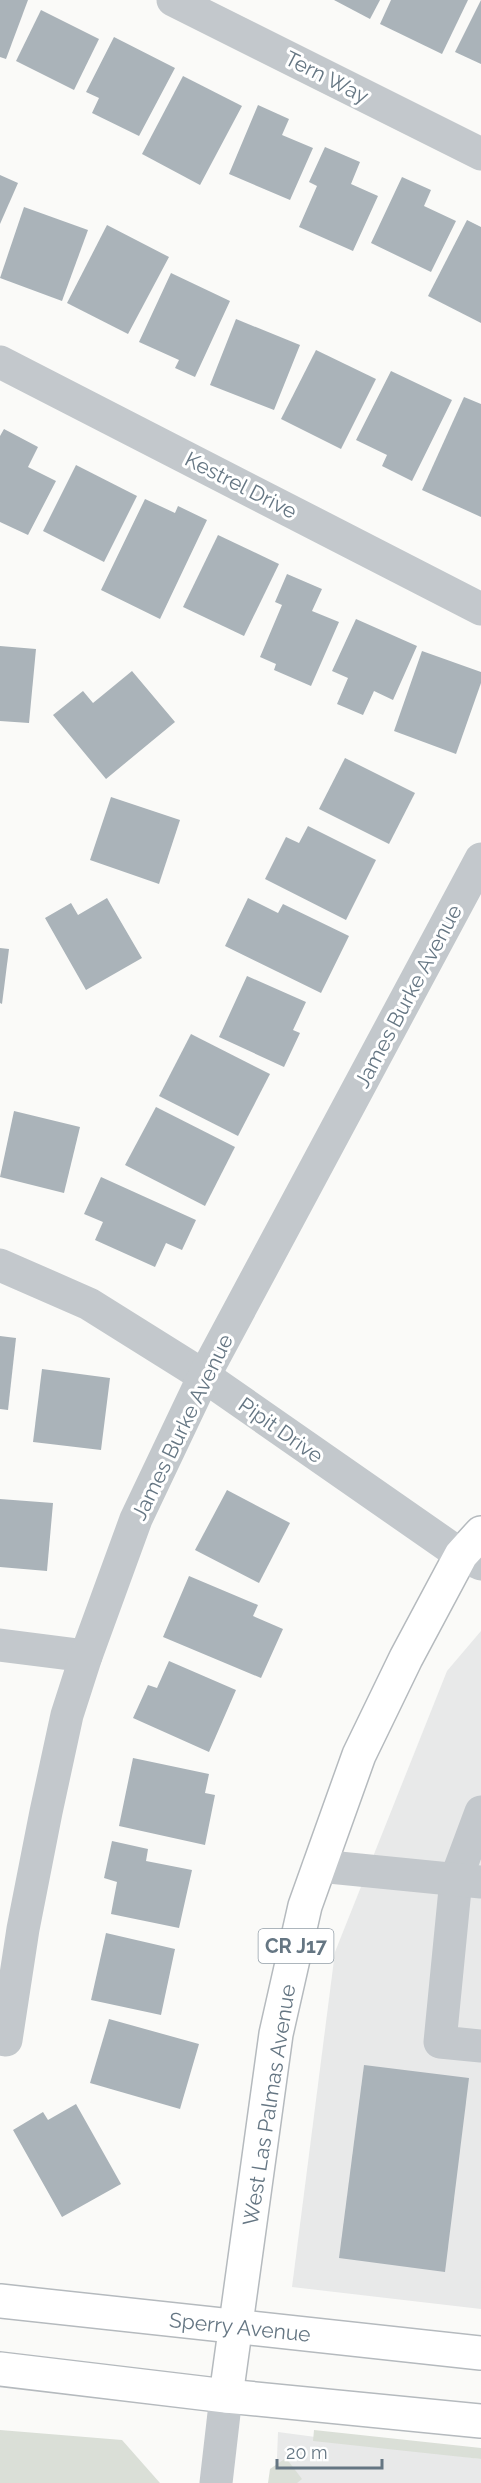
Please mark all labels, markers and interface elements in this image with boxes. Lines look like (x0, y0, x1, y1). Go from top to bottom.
street label: Tern Way (281, 45, 373, 109)
street label: Kestrel Drive (181, 446, 301, 524)
street label: James Burke Avenue (349, 900, 467, 1092)
street label: James Burke Avenue (126, 1330, 238, 1524)
street label: Pipit Drive (234, 1392, 328, 1468)
road number: CR J17 (258, 1929, 334, 1963)
street label: West Las Palmas Avenue (238, 1983, 300, 2227)
street label: Sperry Avenue (168, 2307, 312, 2347)
scale bar (277, 2432, 382, 2470)
text: 20 m (286, 2442, 328, 2463)

